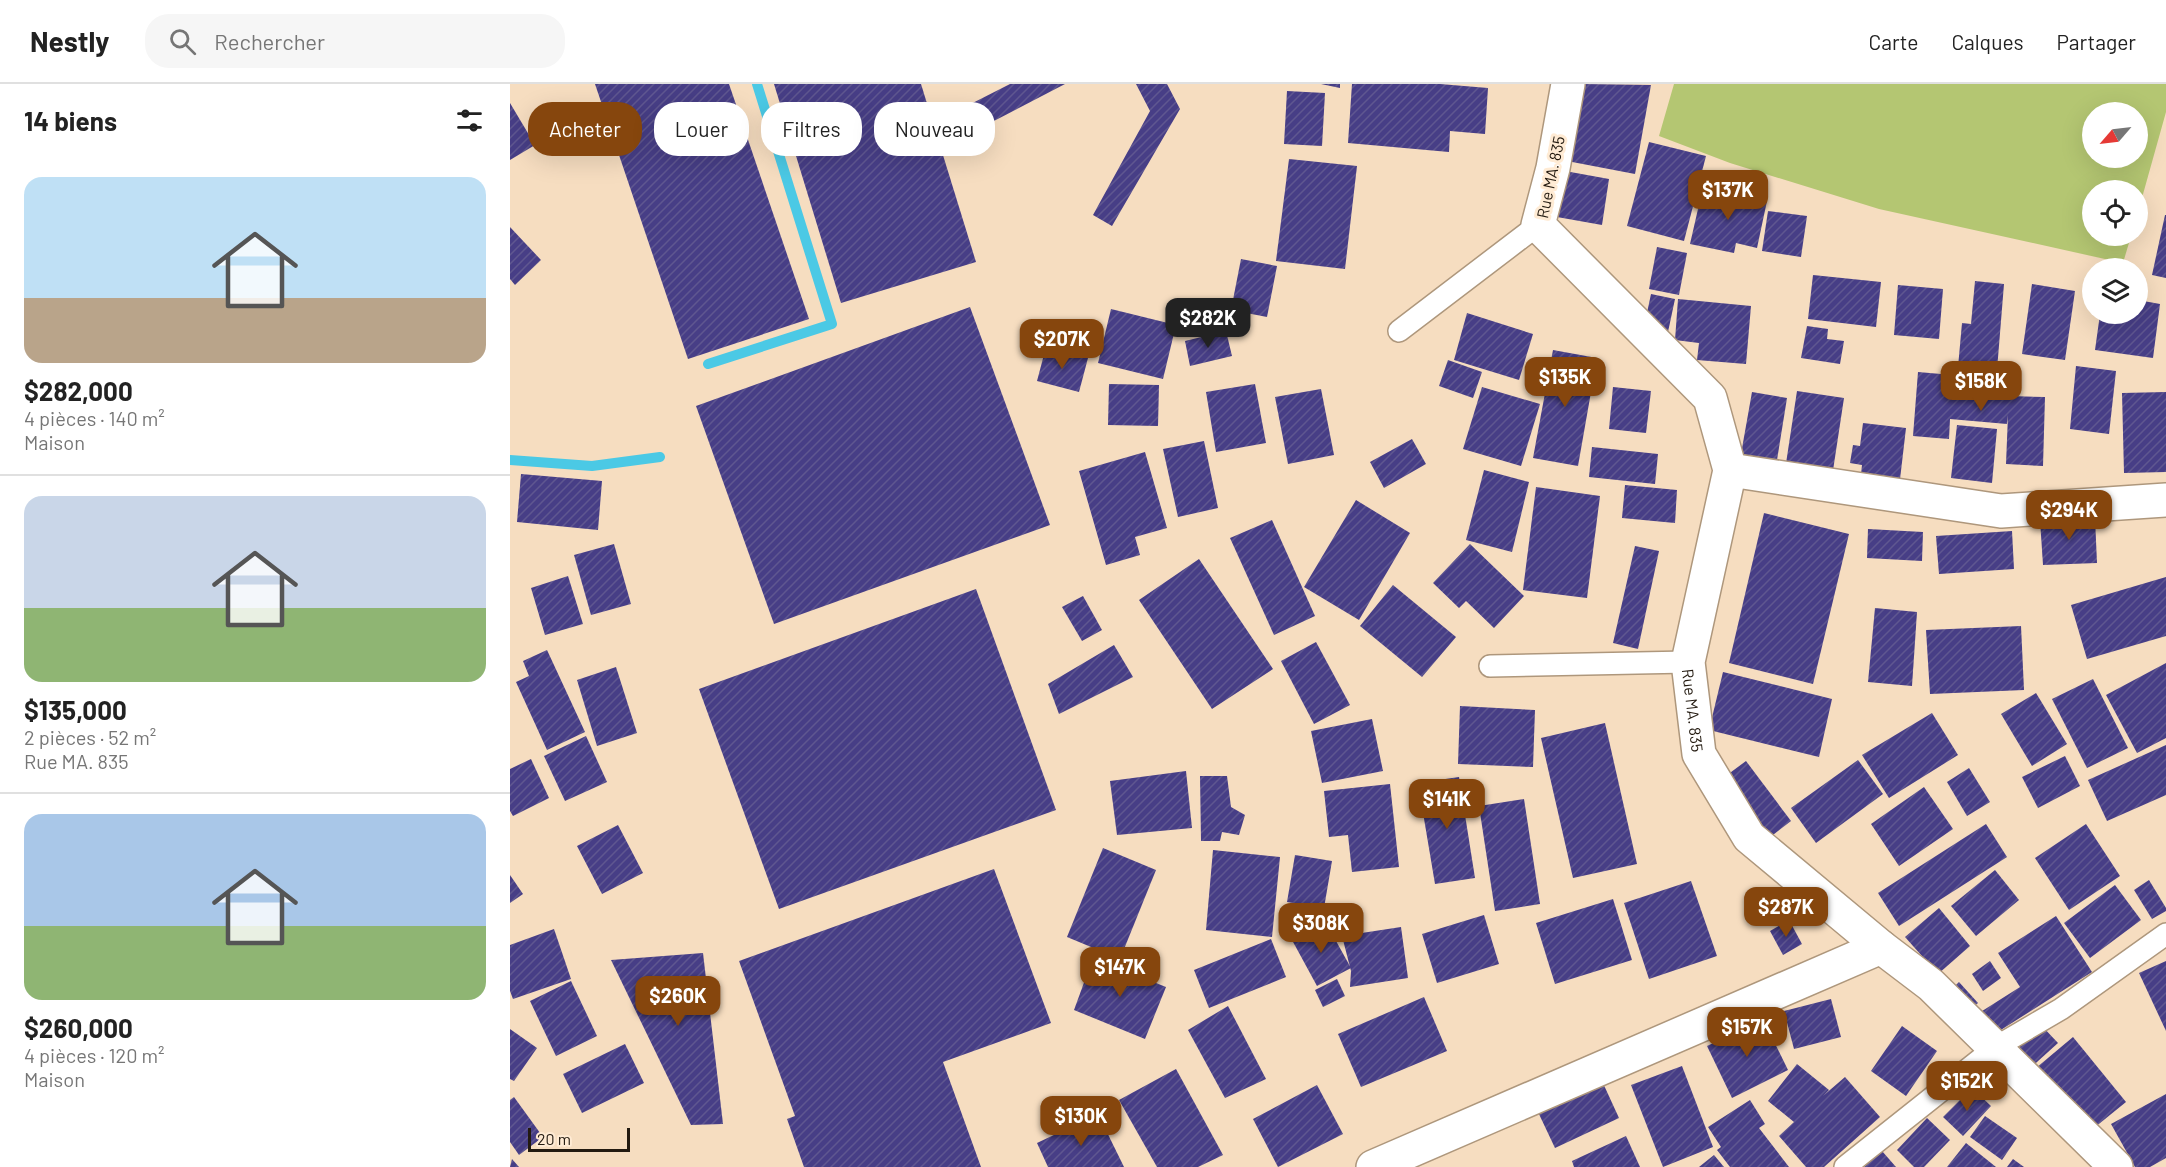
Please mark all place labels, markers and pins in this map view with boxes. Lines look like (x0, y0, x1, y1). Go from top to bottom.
pin: $137K (1686, 170, 1770, 221)
pin: $282K (1166, 298, 1250, 349)
pin: $207K (1020, 319, 1104, 370)
pin: $135K (1523, 357, 1607, 408)
pin: $158K (1939, 361, 2023, 412)
pin: $294K (2027, 490, 2111, 541)
pin: $141K (1405, 779, 1489, 830)
pin: $287K (1744, 887, 1828, 938)
pin: $308K (1279, 903, 1363, 954)
pin: $147K (1078, 947, 1162, 998)
pin: $260K (636, 976, 720, 1027)
pin: $157K (1705, 1007, 1789, 1058)
pin: $152K (1925, 1061, 2009, 1112)
pin: $130K (1039, 1096, 1123, 1147)

